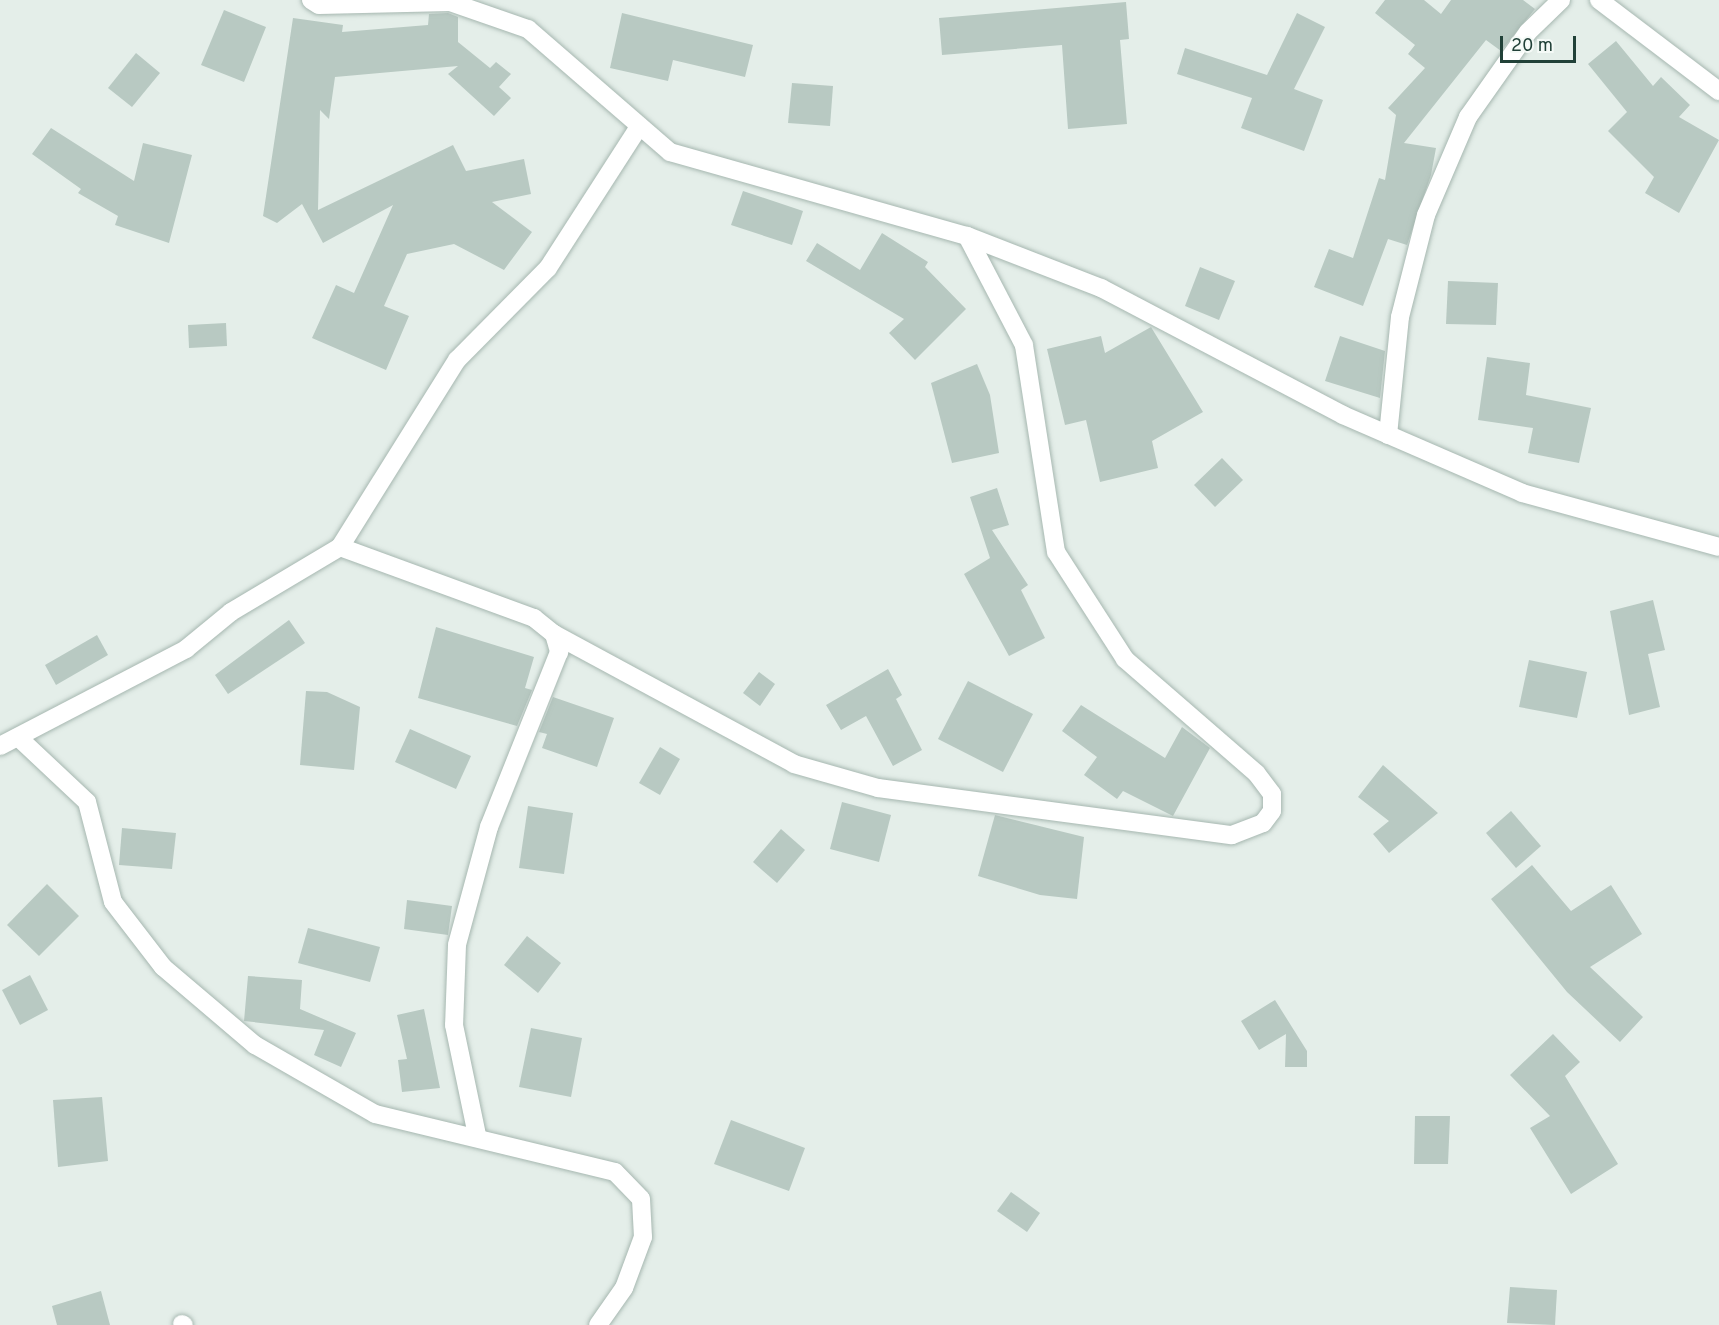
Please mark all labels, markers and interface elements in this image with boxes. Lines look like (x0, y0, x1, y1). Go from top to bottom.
scale bar (1503, 24, 1580, 62)
text: 20 m (1511, 35, 1553, 58)

